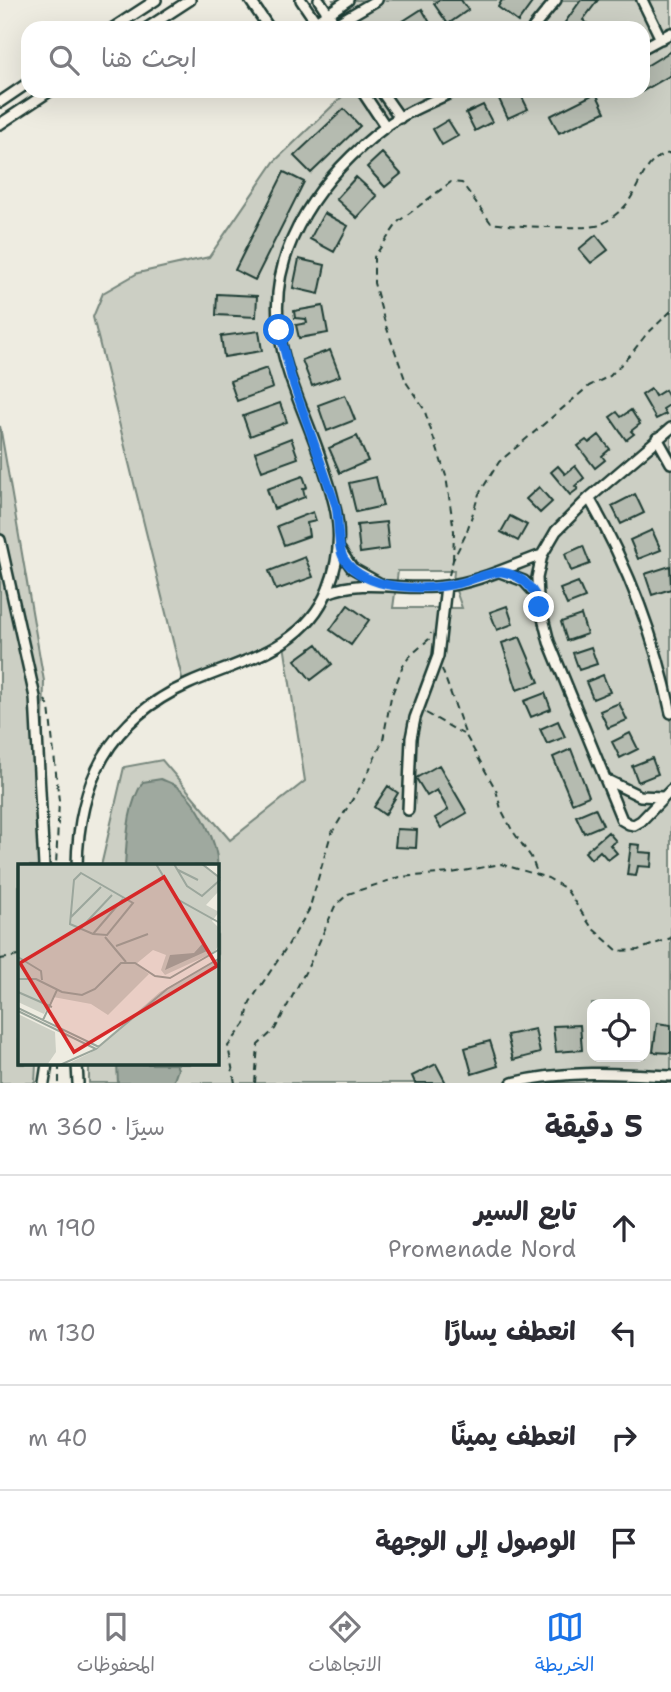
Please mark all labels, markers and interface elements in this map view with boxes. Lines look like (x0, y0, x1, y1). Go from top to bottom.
search box (21, 21, 650, 98)
text: ابحث هنا (101, 40, 197, 75)
icon: search (45, 41, 83, 79)
route start (263, 314, 294, 345)
route end (523, 591, 554, 622)
inset map (18, 864, 219, 1066)
map controls (587, 999, 650, 1062)
button: locate (587, 999, 650, 1062)
text: 5 دقيقة (545, 1106, 643, 1147)
text: سيرًا · 360 m (28, 1112, 165, 1142)
text: تابع السير (474, 1193, 576, 1228)
icon: ahead (605, 1209, 643, 1247)
text: 190 m (28, 1213, 96, 1243)
text: Promenade Nord (388, 1234, 576, 1264)
text: انعطف يسارًا (444, 1313, 576, 1348)
icon: left (605, 1314, 643, 1352)
text: 130 m (28, 1318, 96, 1348)
text: انعطف يمينًا (451, 1418, 576, 1453)
icon: right (605, 1419, 643, 1457)
text: 40 m (28, 1423, 88, 1453)
text: الوصول إلى الوجهة (375, 1523, 576, 1558)
icon: arrive (605, 1524, 643, 1562)
tab: المحفوظات (77, 1608, 155, 1681)
tab: الاتجاهات (308, 1608, 382, 1681)
tab: الخريطة (535, 1608, 594, 1681)

